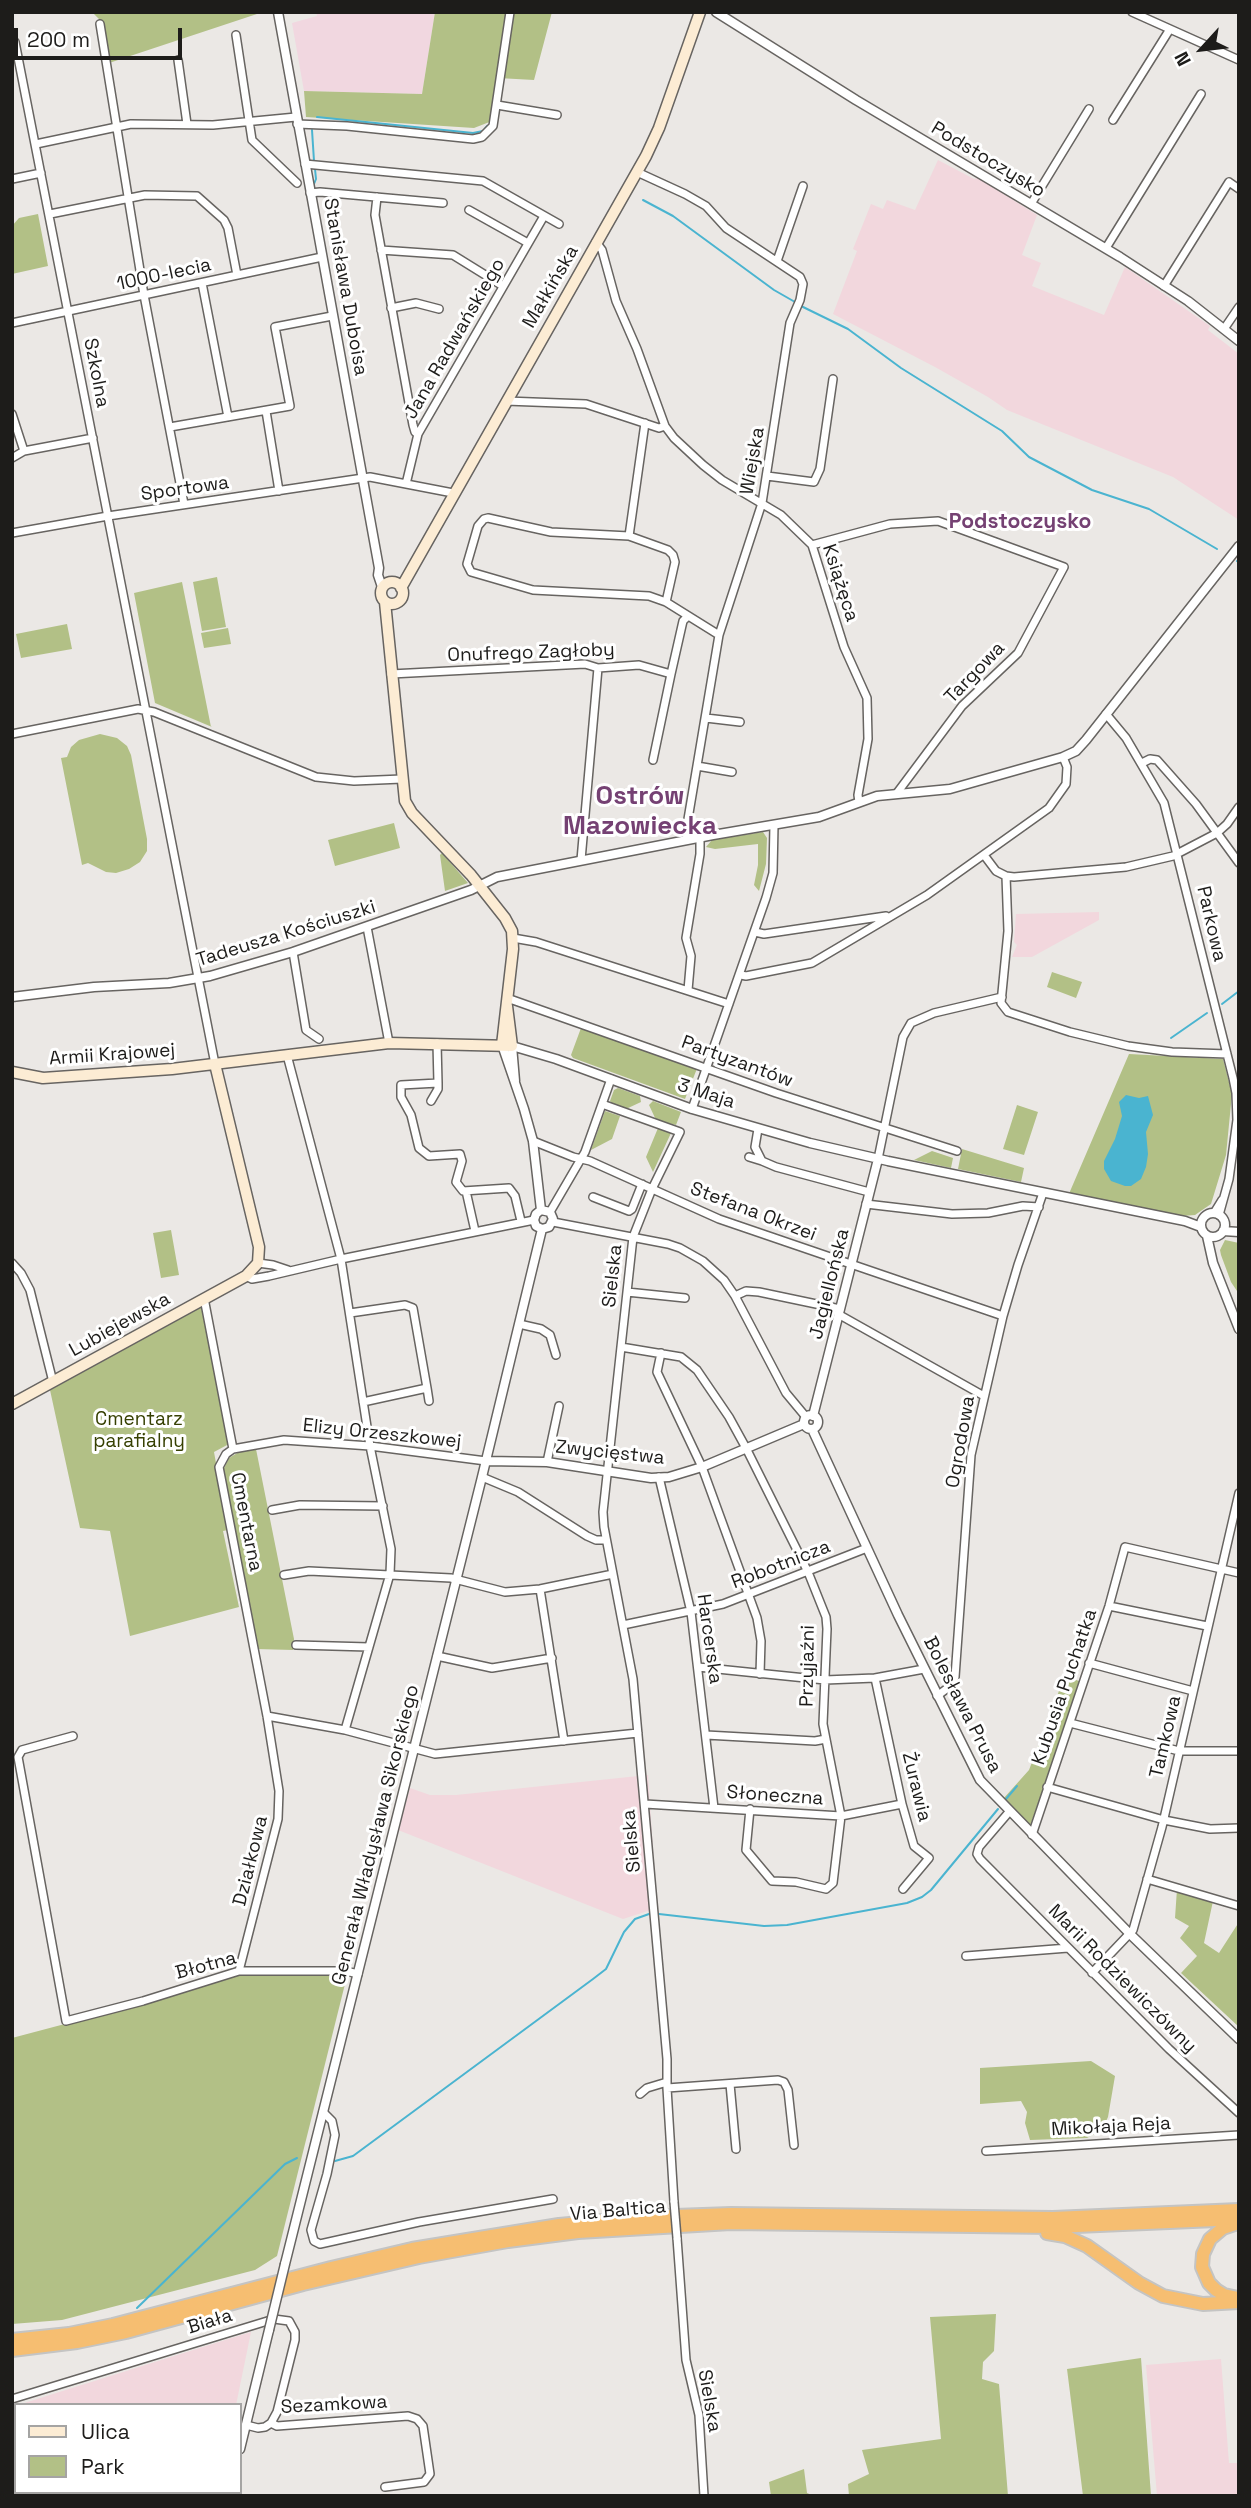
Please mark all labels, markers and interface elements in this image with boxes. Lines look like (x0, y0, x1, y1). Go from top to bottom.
scale bar (18, 14, 186, 58)
north arrow (1167, 14, 1237, 84)
text: 200 m (27, 26, 90, 53)
text: N (1169, 47, 1197, 70)
street label: Podstoczysko (927, 117, 1049, 203)
street label: Stanisława Duboisa (318, 196, 372, 378)
street label: Małkińska (518, 242, 584, 332)
street label: 1000-lecia (115, 254, 213, 296)
street label: Jana Radwańskiego (400, 255, 510, 423)
street label: Szkolna (78, 336, 114, 410)
street label: Wiejska (736, 425, 770, 497)
street label: Sportowa (139, 472, 231, 506)
district label: Podstoczysko (949, 509, 1091, 535)
street label: Książęca (817, 541, 863, 625)
street label: Targowa (940, 637, 1010, 709)
street label: Onufrego Zagłoby (447, 639, 615, 667)
district label: Ostrów Mazowiecka (563, 781, 717, 842)
street label: Parkowa (1191, 884, 1231, 964)
street label: Tadeusza Kościuszki (194, 896, 378, 972)
street label: Partyzantów (678, 1031, 796, 1093)
street label: Armii Krajowej (48, 1039, 176, 1071)
street label: 3 Maja (674, 1074, 738, 1114)
street label: Stefana Okrzei (687, 1178, 819, 1246)
street label: Jagiellońska (805, 1226, 855, 1342)
street label: Sielska (598, 1243, 628, 1309)
street label: Lubiejewska (66, 1288, 174, 1362)
street label: Ogrodowa (942, 1394, 980, 1490)
park label: Cmentarz parafialny (93, 1409, 185, 1453)
street label: Elizy Orzeszkowej (302, 1414, 462, 1454)
street label: Zwycięstwa (554, 1436, 666, 1470)
street label: Cmentarna (225, 1470, 267, 1574)
street label: Robotnicza (728, 1536, 834, 1594)
street label: Harcerska (691, 1592, 727, 1686)
street label: Kubusia Puchatka (1028, 1606, 1102, 1768)
street label: Przyjaźni (796, 1625, 820, 1707)
street label: Bolesława Prusa (918, 1633, 1006, 1777)
street label: Generała Władysława Sikorskiego (328, 1683, 424, 1987)
street label: Tamkowa (1145, 1693, 1187, 1781)
street label: Żurawia (896, 1750, 936, 1824)
street label: Słoneczna (726, 1781, 824, 1811)
street label: Sielska (618, 1809, 646, 1873)
street label: Działkowa (229, 1814, 273, 1908)
street label: Marii Rodziewiczówny (1043, 1900, 1201, 2058)
street label: Błotna (173, 1947, 239, 1985)
street label: Mikołaja Reja (1051, 2112, 1171, 2142)
street label: Via Baltica (569, 2195, 667, 2227)
street label: Biała (185, 2304, 235, 2340)
street label: Sielska (692, 2368, 726, 2434)
street label: Sezamkowa (280, 2391, 388, 2419)
legend (14, 2403, 242, 2494)
text: Ulica (81, 2418, 130, 2445)
text: Park (81, 2453, 125, 2480)

